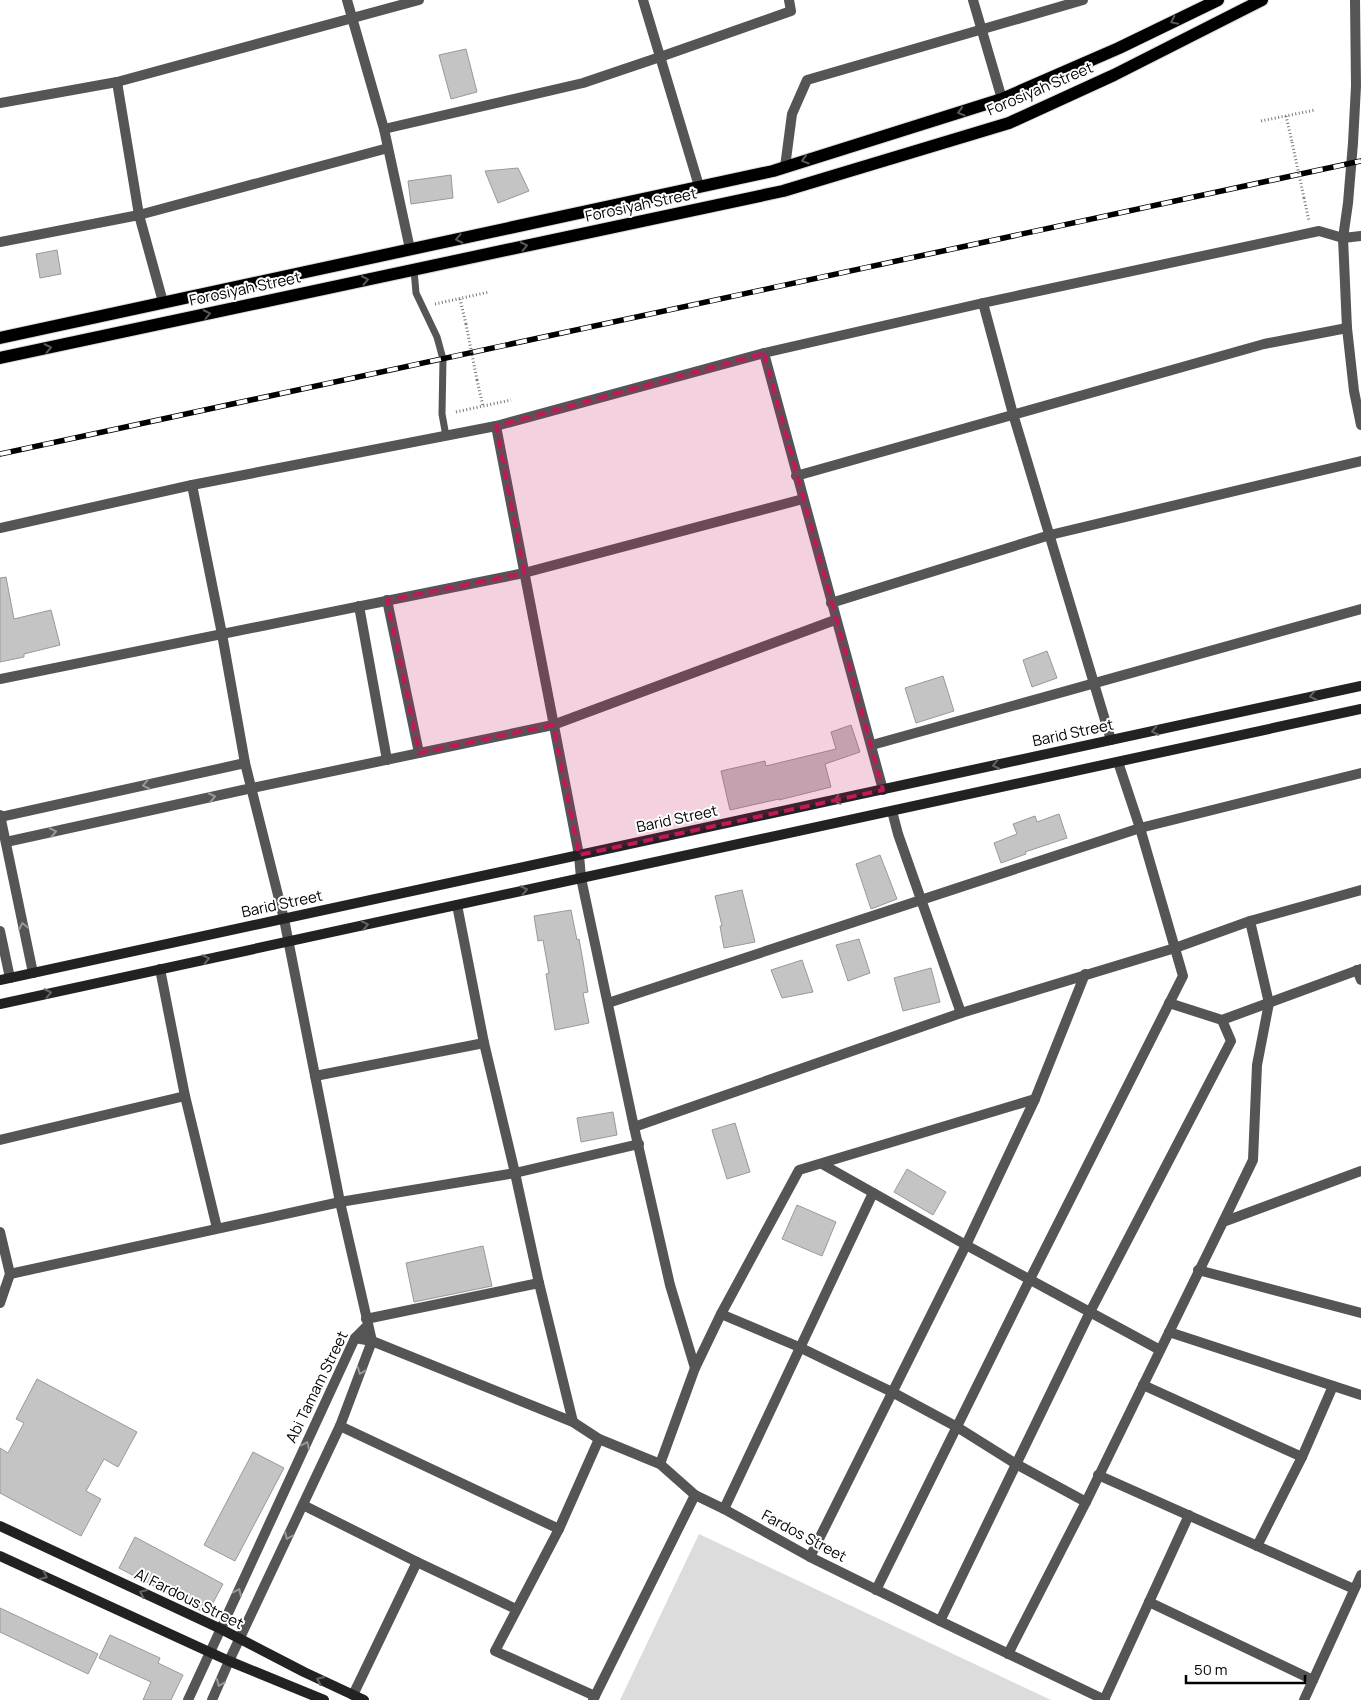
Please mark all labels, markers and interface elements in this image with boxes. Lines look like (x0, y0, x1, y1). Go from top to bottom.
one-way arrow (1170, 15, 1179, 25)
street label: Forosiyah Street (983, 57, 1096, 120)
one-way arrow (957, 107, 965, 117)
one-way arrow (802, 155, 810, 165)
street label: Forosiyah Street (583, 182, 699, 227)
one-way arrow (455, 233, 464, 244)
one-way arrow (520, 241, 529, 252)
street label: Forosiyah Street (187, 266, 303, 311)
one-way arrow (361, 275, 370, 286)
one-way arrow (202, 309, 211, 320)
one-way arrow (43, 343, 52, 354)
one-way arrow (1309, 691, 1318, 701)
street label: Barid Street (1030, 714, 1115, 751)
one-way arrow (1150, 725, 1159, 736)
one-way arrow (991, 759, 1000, 770)
one-way arrow (142, 779, 151, 790)
one-way arrow (208, 792, 217, 803)
one-way arrow (832, 794, 841, 804)
street label: Barid Street (634, 800, 719, 837)
one-way arrow (49, 827, 58, 837)
street label: Barid Street (239, 885, 324, 922)
one-way arrow (520, 886, 529, 896)
one-way arrow (361, 920, 370, 931)
one-way arrow (19, 921, 29, 930)
one-way arrow (202, 954, 211, 965)
one-way arrow (43, 989, 52, 999)
street label: Abi Tamam Street (280, 1327, 353, 1446)
one-way arrow (357, 1366, 367, 1375)
one-way arrow (300, 1441, 310, 1450)
street label: Fardos Street (758, 1504, 850, 1567)
one-way arrow (284, 1530, 294, 1539)
street label: Al Fardous Street (131, 1563, 247, 1634)
one-way arrow (39, 1570, 48, 1580)
one-way arrow (139, 1588, 148, 1599)
one-way arrow (231, 1588, 242, 1597)
scale bar (1186, 1652, 1305, 1684)
text: 50 m (1194, 1659, 1228, 1680)
one-way arrow (316, 1675, 325, 1686)
one-way arrow (215, 1678, 226, 1687)

